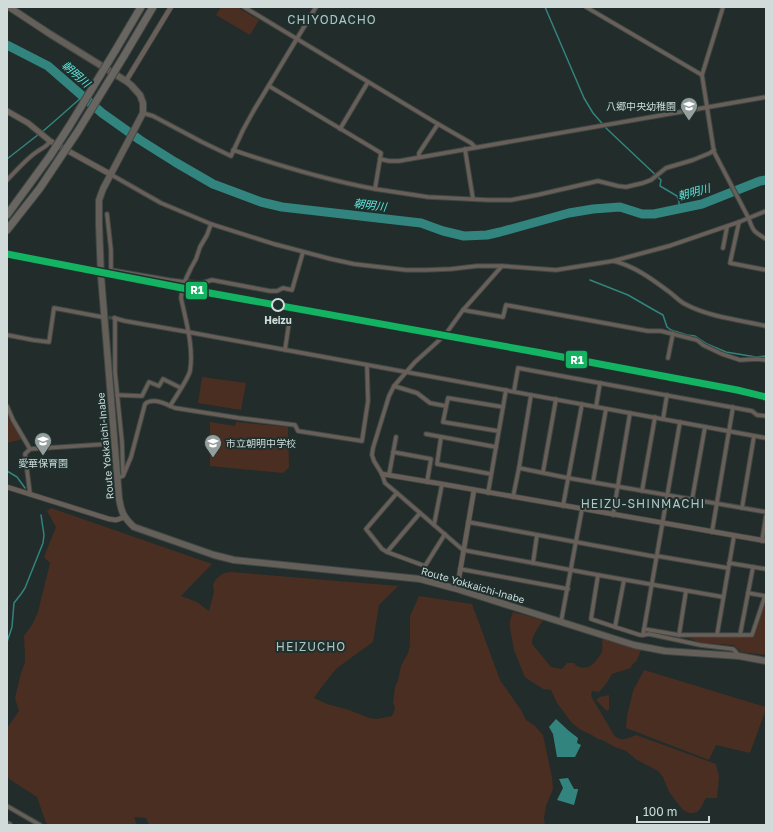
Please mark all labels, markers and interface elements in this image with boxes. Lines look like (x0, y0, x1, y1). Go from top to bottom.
district label: CHIYODACHO (287, 12, 377, 27)
water label: 朝明川 (60, 58, 94, 90)
school or university icon: 八郷中央幼稚園 (679, 96, 699, 121)
place label: 八郷中央幼稚園 (606, 100, 676, 112)
water label: 朝明川 (676, 181, 712, 202)
water label: 朝明川 (353, 196, 388, 213)
line badge: R1 (185, 281, 208, 300)
text: R1 (190, 283, 204, 296)
marker: Heizu (271, 298, 285, 312)
place label: Heizu (264, 314, 292, 326)
line badge: R1 (565, 350, 588, 369)
text: R1 (570, 353, 584, 366)
street label: Route Yokkaichi-Inabe (94, 392, 116, 500)
school or university icon: 愛華保育園 (33, 431, 53, 456)
school or university icon: 市立朝明中学校 (203, 433, 223, 458)
place label: 市立朝明中学校 (226, 437, 296, 449)
place label: 愛華保育園 (18, 457, 68, 469)
district label: HEIZU-SHINMACHI (581, 496, 705, 511)
street label: Route Yokkaichi-Inabe (420, 564, 526, 606)
district label: HEIZUCHO (276, 639, 346, 654)
scale bar (637, 798, 709, 824)
text: 100 m (643, 804, 677, 819)

